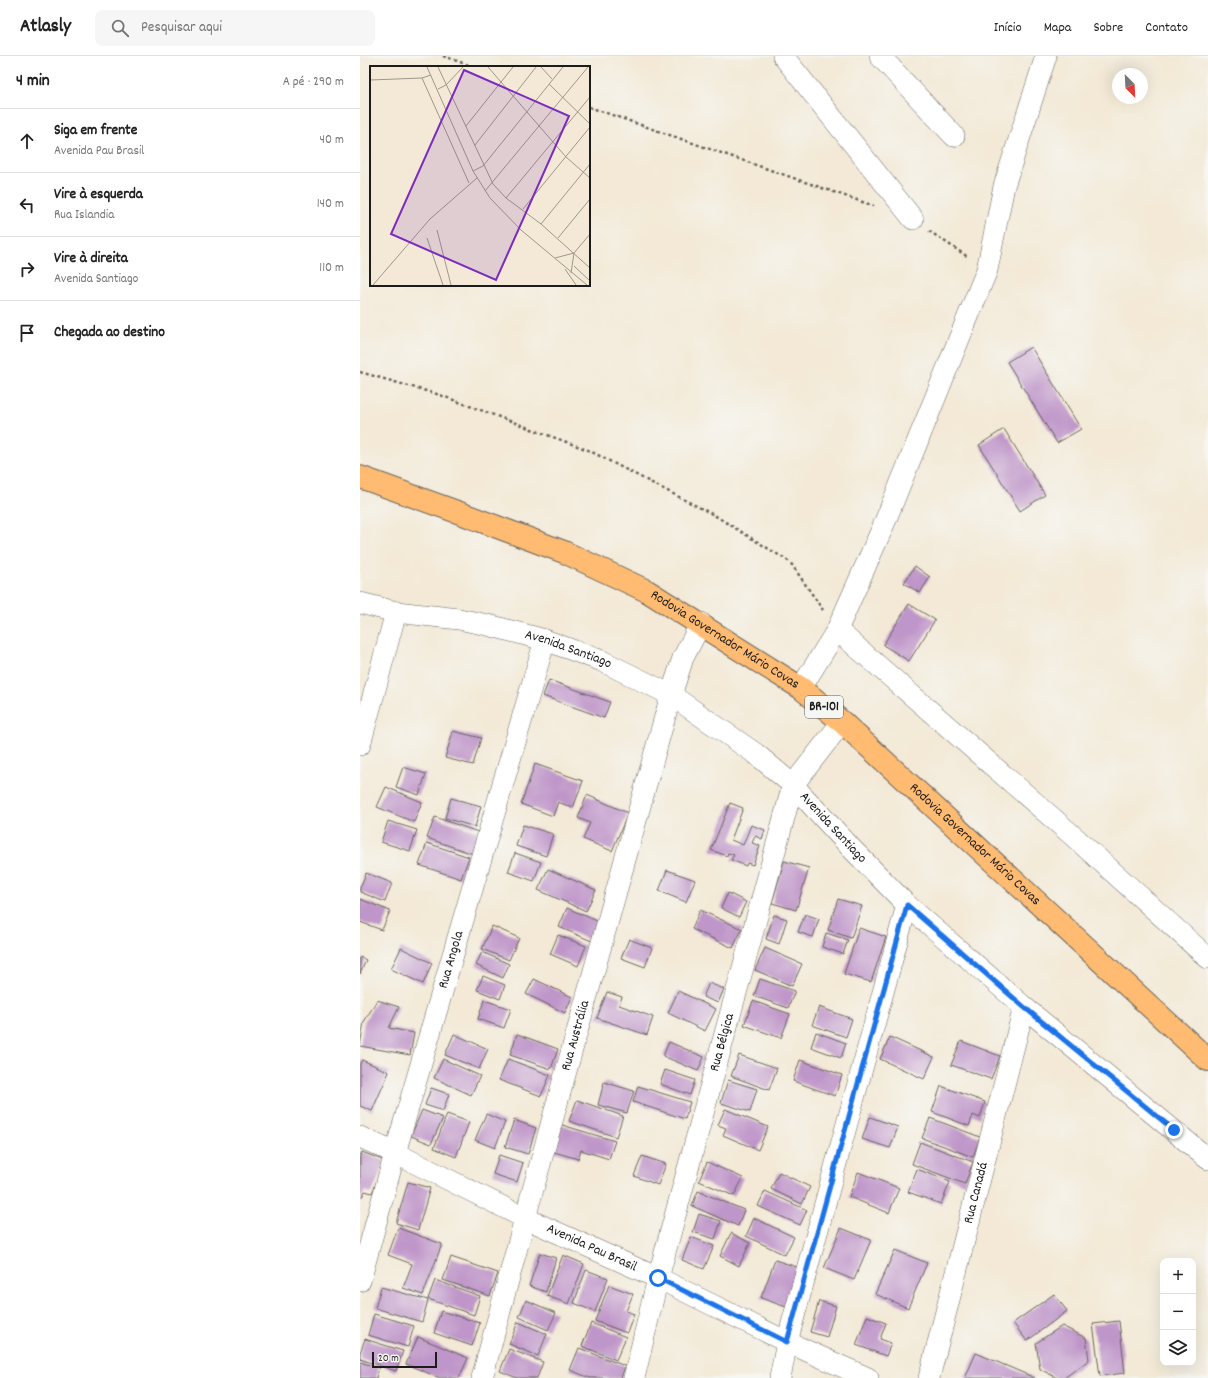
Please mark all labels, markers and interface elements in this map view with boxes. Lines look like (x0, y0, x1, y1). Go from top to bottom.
search box (95, 10, 375, 46)
text: Atlasly (20, 14, 71, 41)
icon: search (109, 17, 131, 39)
text: Pesquisar aqui (141, 17, 222, 39)
text: Início (994, 18, 1022, 38)
text: Mapa (1044, 18, 1071, 38)
text: Sobre (1093, 18, 1123, 38)
text: Contato (1145, 18, 1188, 38)
inset map (370, 66, 590, 286)
north arrow (1112, 68, 1148, 104)
text: 4 min (16, 70, 50, 94)
text: A pé · 290 m (283, 73, 344, 92)
text: Siga em frente (54, 120, 137, 142)
icon: ahead (16, 130, 38, 152)
text: 40 m (320, 131, 344, 150)
text: Avenida Pau Brasil (54, 142, 144, 161)
text: Vire à esquerda (54, 184, 143, 206)
icon: left (16, 194, 38, 216)
text: 140 m (317, 195, 344, 214)
text: Rua Islandia (54, 206, 114, 225)
text: Vire à direita (54, 248, 128, 270)
icon: right (16, 258, 38, 280)
text: 110 m (319, 259, 344, 278)
text: Avenida Santiago (54, 270, 138, 289)
icon: arrive (16, 322, 38, 344)
text: Chegada ao destino (54, 322, 165, 344)
street label: Rodovia Governador Mário Covas (646, 585, 803, 695)
street label: Avenida Santiago (523, 625, 615, 674)
road number: BR-101 (805, 696, 843, 718)
street label: Rodovia Governador Mário Covas (904, 779, 1045, 911)
street label: Avenida Santiago (795, 788, 871, 868)
street label: Rua Angola (434, 928, 470, 991)
street label: Rua Austrália (557, 998, 595, 1073)
street label: Rua Bélgica (705, 1011, 740, 1074)
route end (1165, 1121, 1183, 1139)
street label: Rua Canadá (959, 1160, 994, 1226)
street label: Avenida Pau Brasil (543, 1219, 641, 1278)
map controls (1160, 1258, 1196, 1366)
button: + (1160, 1258, 1196, 1294)
route start (649, 1269, 667, 1287)
button: − (1160, 1294, 1196, 1330)
button: layers (1160, 1330, 1196, 1366)
scale bar (372, 1350, 437, 1369)
text: 20 m (378, 1351, 399, 1367)

